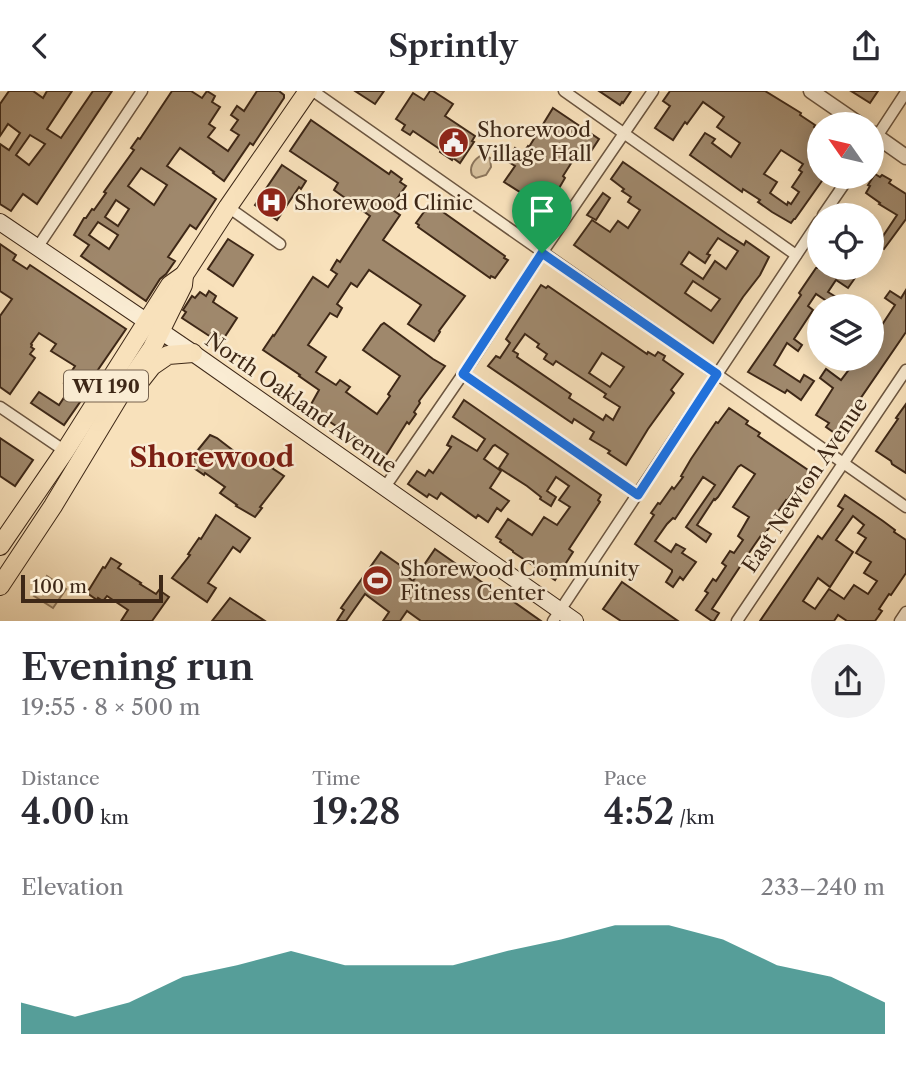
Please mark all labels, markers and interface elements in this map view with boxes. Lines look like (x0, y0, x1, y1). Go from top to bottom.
text: Sprintly (388, 26, 518, 65)
icon: back (21, 27, 59, 65)
icon: share (847, 27, 885, 65)
north arrow (807, 112, 884, 189)
map controls (807, 112, 884, 371)
place label: Shorewood Village Hall (476, 117, 592, 166)
public building icon: Shorewood Village Hall (437, 125, 471, 159)
pin (512, 181, 572, 253)
hospital icon: Shorewood Clinic (254, 186, 288, 220)
place label: Shorewood Clinic (294, 190, 473, 215)
icon: arrive (523, 192, 561, 230)
button: locate (807, 203, 884, 280)
button: layers (807, 294, 884, 371)
street label: North Oakland Avenue (201, 327, 402, 478)
road number: WI 190 (64, 371, 148, 401)
street label: East Newton Avenue (737, 392, 873, 577)
district label: Shorewood (129, 440, 295, 474)
place label: Shorewood Community Fitness Center (400, 556, 640, 605)
sports icon: Shorewood Community Fitness Center (360, 564, 394, 598)
scale bar (21, 572, 163, 604)
text: 100 m (32, 575, 87, 598)
text: Evening run (21, 643, 254, 690)
button: share (811, 644, 885, 718)
text: 19:55 · 8 × 500 m (21, 693, 201, 721)
text: Distance (21, 767, 100, 790)
text: Time (312, 767, 360, 790)
text: Pace (604, 767, 647, 790)
text: 4.00 (21, 790, 95, 833)
text: 19:28 (312, 790, 400, 833)
text: 4:52 (604, 790, 674, 833)
text: km (95, 806, 129, 829)
text: /km (674, 806, 715, 829)
text: Elevation (21, 873, 124, 901)
text: 233–240 m (761, 873, 885, 901)

